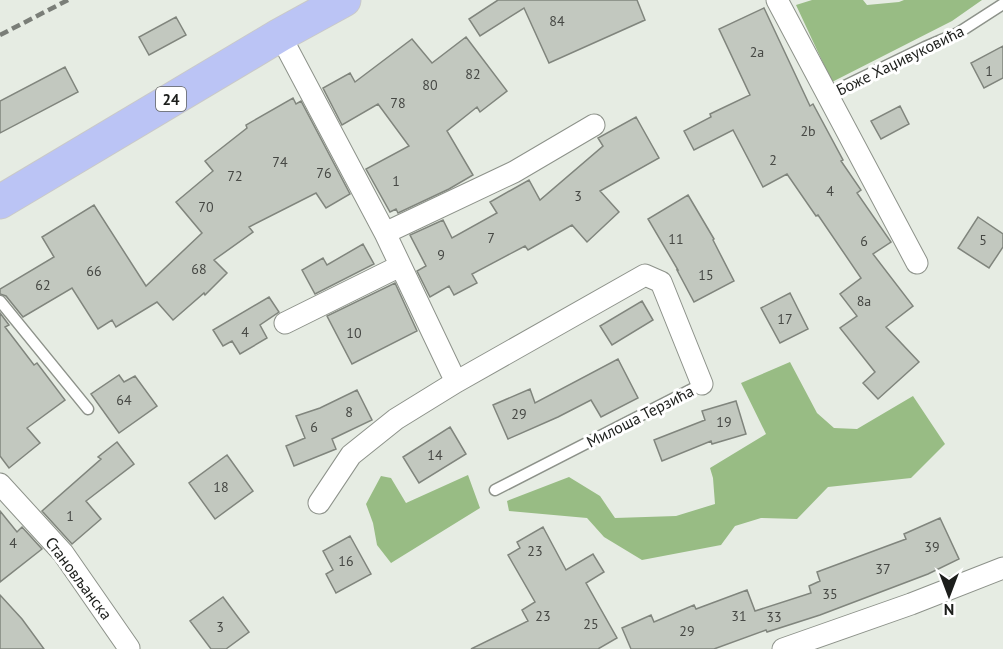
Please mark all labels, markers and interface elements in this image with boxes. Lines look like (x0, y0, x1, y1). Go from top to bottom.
house number: 84 (549, 12, 565, 30)
street label: Боже Хаџивуковића (833, 20, 967, 100)
house number: 2a (750, 43, 764, 61)
house number: 1 (985, 62, 993, 80)
house number: 82 (465, 65, 481, 83)
house number: 80 (422, 76, 438, 94)
road number: 24 (156, 87, 186, 111)
house number: 78 (390, 94, 406, 112)
house number: 2b (800, 122, 816, 140)
house number: 2 (769, 151, 777, 169)
house number: 74 (272, 153, 288, 171)
house number: 76 (316, 164, 332, 182)
house number: 72 (227, 167, 243, 185)
house number: 1 (392, 172, 400, 190)
house number: 4 (826, 182, 834, 200)
house number: 3 (574, 187, 582, 205)
house number: 70 (198, 198, 214, 216)
house number: 7 (487, 229, 495, 247)
house number: 11 (668, 230, 684, 248)
house number: 5 (979, 231, 987, 249)
house number: 6 (860, 232, 868, 250)
house number: 9 (437, 246, 445, 264)
house number: 68 (191, 260, 207, 278)
house number: 66 (86, 262, 102, 280)
house number: 15 (698, 266, 714, 284)
house number: 62 (35, 276, 51, 294)
house number: 8a (857, 292, 871, 310)
house number: 17 (777, 310, 793, 328)
house number: 4 (241, 323, 249, 341)
house number: 10 (346, 324, 362, 342)
street label: Милоша Терзића (583, 380, 697, 452)
house number: 64 (116, 391, 132, 409)
house number: 8 (345, 403, 353, 421)
house number: 29 (511, 405, 527, 423)
house number: 19 (716, 413, 732, 431)
house number: 6 (310, 418, 318, 436)
house number: 14 (427, 446, 443, 464)
house number: 18 (213, 478, 229, 496)
house number: 1 (66, 507, 74, 525)
street label: Становљанска (41, 533, 117, 623)
house number: 4 (9, 534, 17, 552)
house number: 39 (924, 538, 940, 556)
house number: 23 (527, 542, 543, 560)
house number: 16 (338, 552, 354, 570)
house number: 37 (875, 560, 891, 578)
north arrow (919, 565, 979, 625)
house number: 35 (822, 585, 838, 603)
text: N (944, 600, 954, 620)
house number: 23 (535, 607, 551, 625)
house number: 31 (731, 607, 747, 625)
house number: 33 (766, 608, 782, 626)
house number: 25 (583, 615, 599, 633)
house number: 3 (216, 618, 224, 636)
house number: 29 (679, 622, 695, 640)

